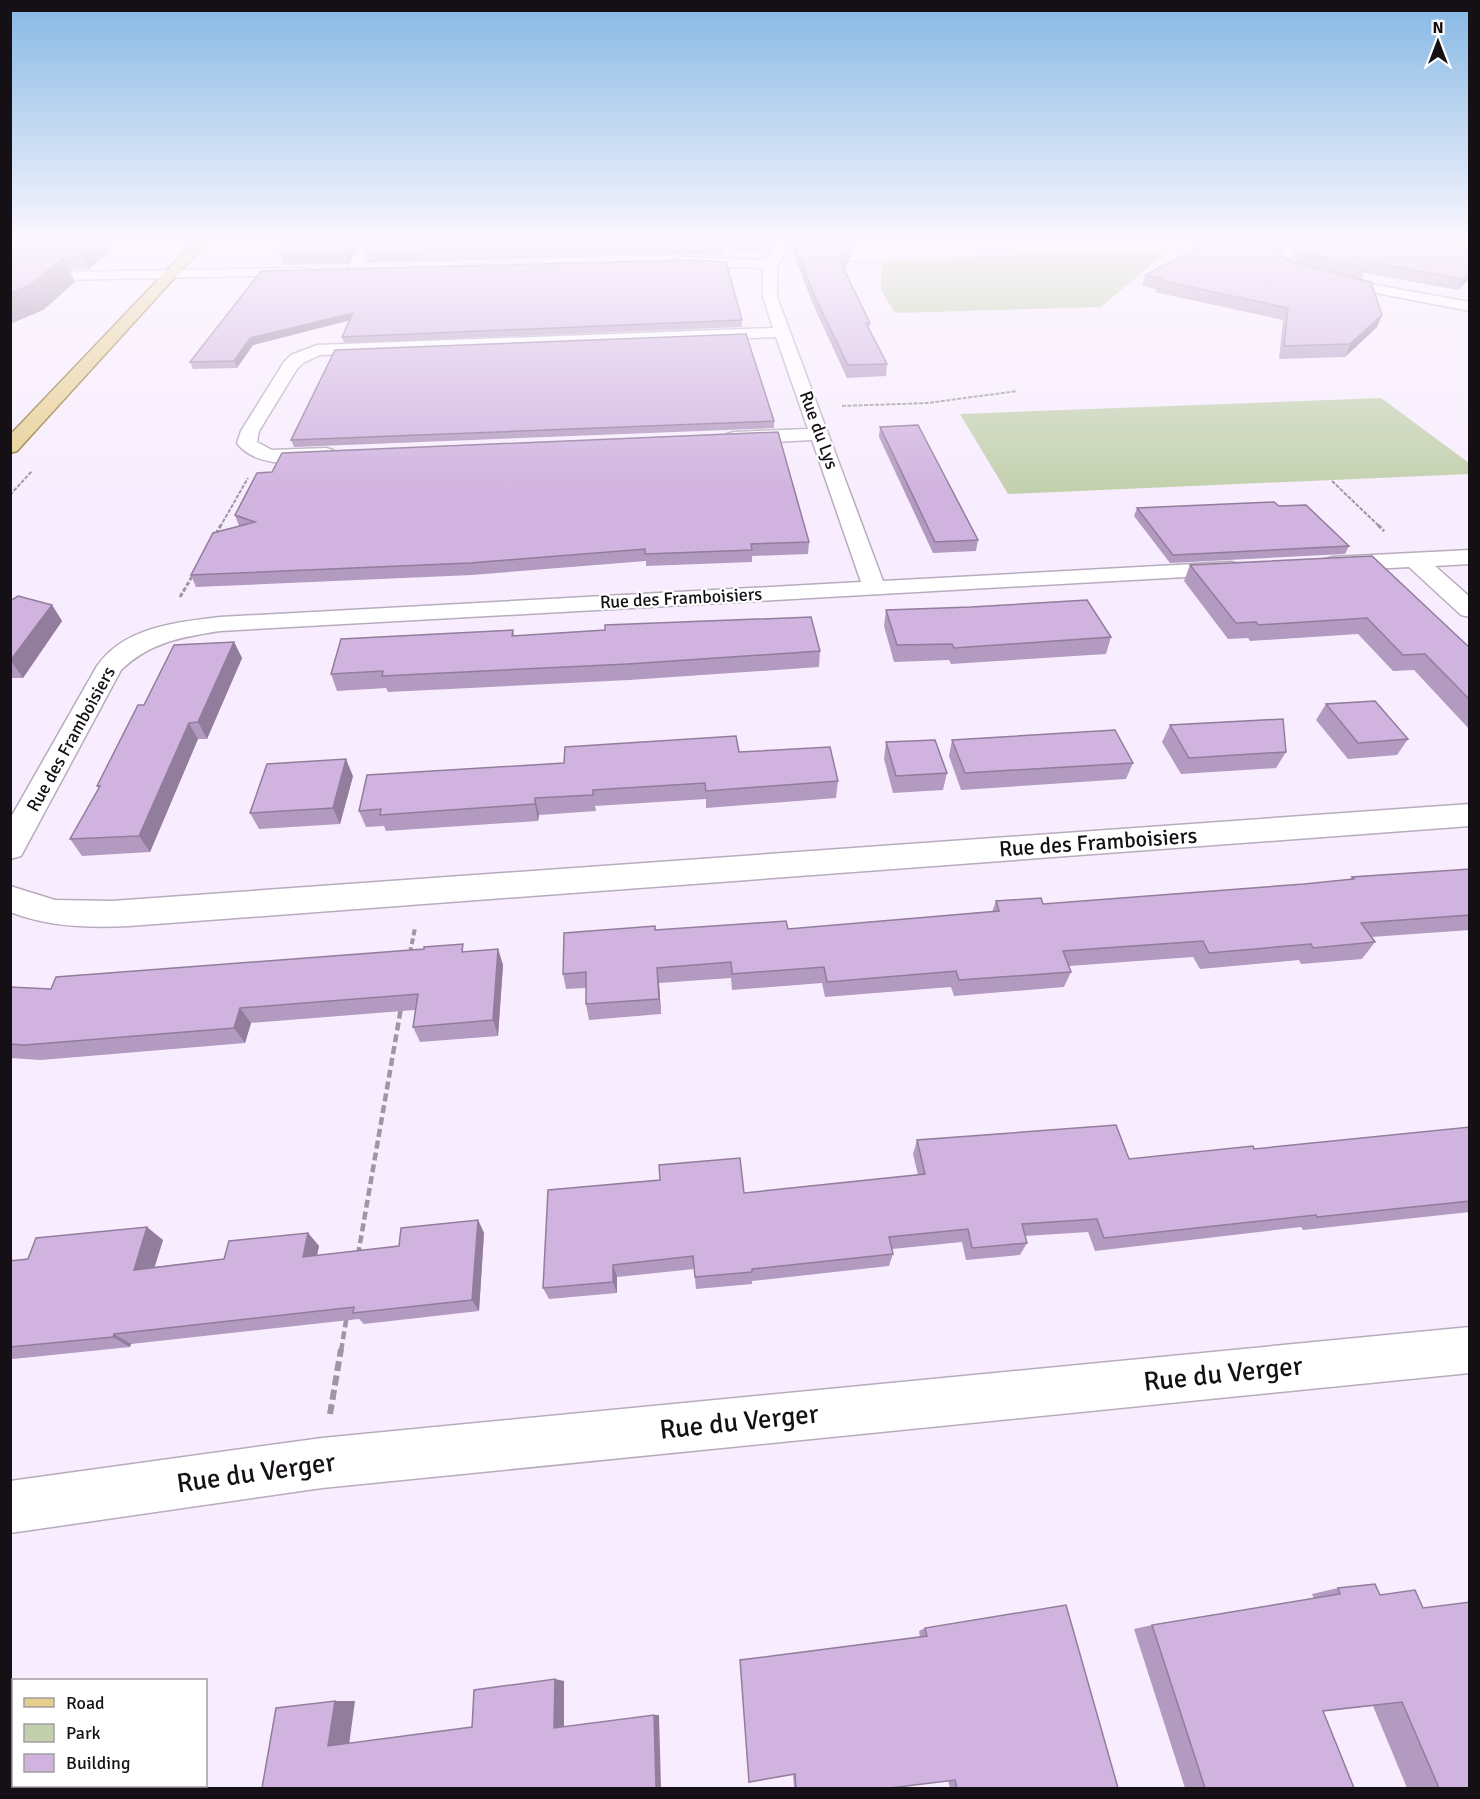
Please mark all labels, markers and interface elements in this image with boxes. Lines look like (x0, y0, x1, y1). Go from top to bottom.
north arrow (1408, 12, 1468, 72)
text: N (1432, 18, 1444, 38)
street label: Rue du Lys (795, 388, 843, 472)
street label: Rue des Framboisiers (599, 583, 763, 613)
street label: Rue des Framboisiers (22, 662, 120, 815)
street label: Rue des Framboisiers (998, 822, 1198, 862)
street label: Rue du Verger (1142, 1349, 1304, 1399)
street label: Rue du Verger (658, 1397, 820, 1447)
street label: Rue du Verger (175, 1446, 338, 1500)
legend (12, 1679, 207, 1787)
text: Road (66, 1692, 105, 1714)
text: Park (66, 1722, 101, 1744)
text: Building (66, 1752, 130, 1774)

